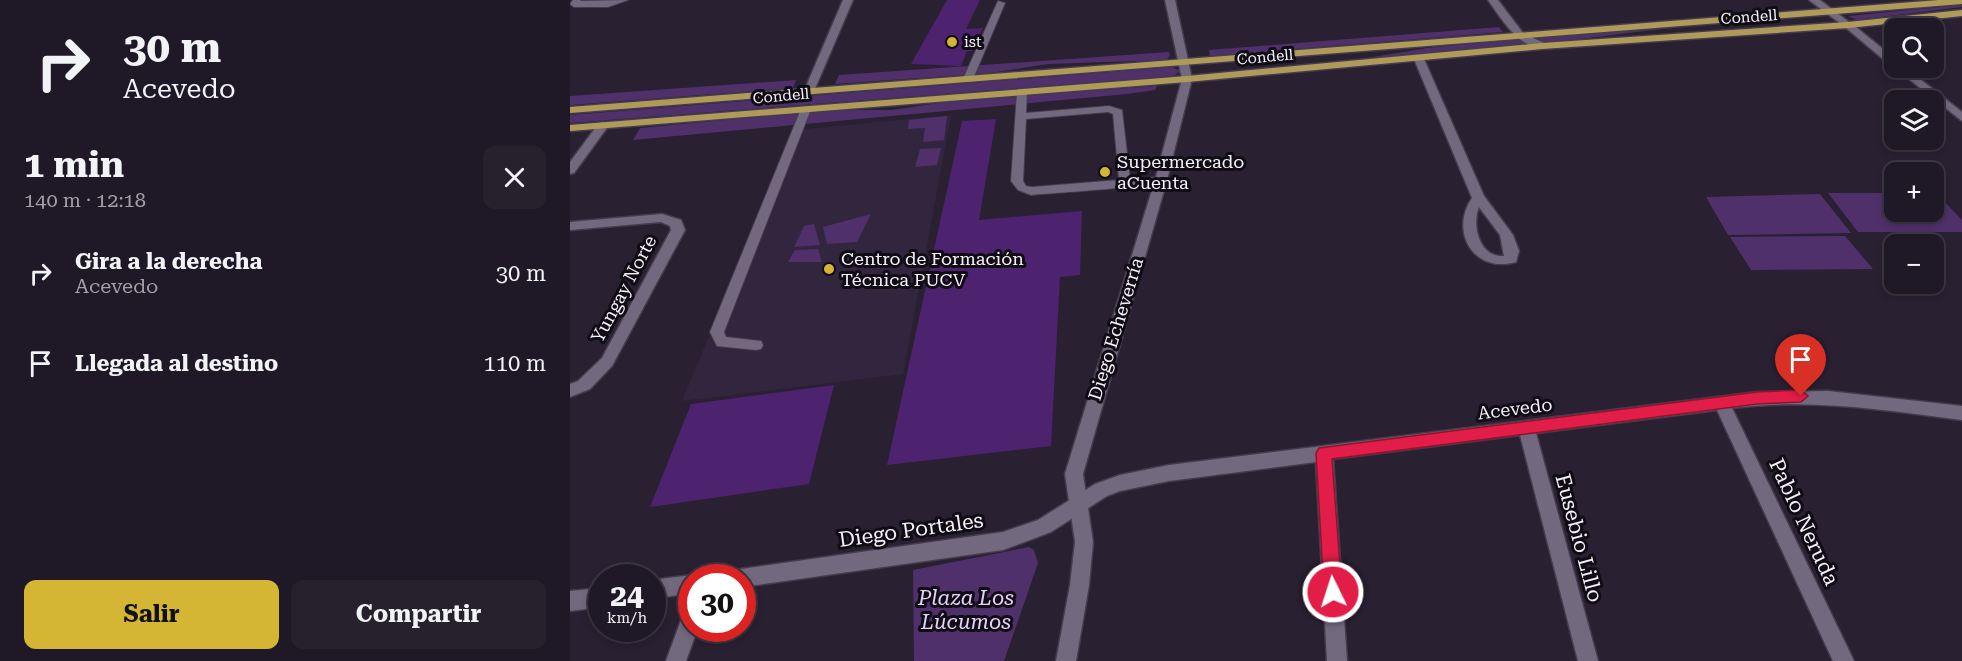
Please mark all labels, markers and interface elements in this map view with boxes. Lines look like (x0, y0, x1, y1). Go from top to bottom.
street label: Condell (1720, 6, 1778, 28)
map controls (1884, 18, 1944, 294)
button: search (1884, 18, 1944, 78)
text: 30 m (123, 23, 221, 72)
icon: right (24, 24, 102, 102)
place label: ist (964, 33, 982, 51)
marker: ist (945, 35, 959, 49)
street label: Condell (1236, 46, 1294, 68)
text: Acevedo (123, 73, 235, 105)
street label: Condell (752, 85, 810, 107)
button: layers (1884, 90, 1944, 150)
text: 1 min (24, 144, 124, 186)
button: close (483, 146, 546, 209)
place label: Supermercado aCuenta (1117, 151, 1244, 193)
button: + (1884, 162, 1944, 222)
marker: Supermercado aCuenta (1098, 165, 1112, 179)
text: 140 m · 12:18 (24, 188, 146, 212)
street label: Yungay Norte (587, 232, 661, 346)
button: − (1884, 234, 1944, 294)
place label: Centro de Formación Técnica PUCV (841, 248, 1024, 290)
text: Gira a la derecha (75, 249, 262, 274)
street label: Diego Echeverría (1084, 255, 1147, 403)
icon: right (24, 257, 57, 290)
text: 30 m (496, 261, 546, 286)
marker: Centro de Formación Técnica PUCV (822, 262, 836, 276)
text: Acevedo (75, 274, 158, 298)
pin (1775, 334, 1826, 396)
icon: arrive (1784, 343, 1817, 376)
icon: arrive (24, 347, 57, 380)
text: Llegada al destino (75, 351, 278, 376)
text: 110 m (483, 351, 546, 376)
street label: Acevedo (1476, 394, 1553, 423)
street label: Pablo Neruda (1764, 455, 1844, 590)
street label: Eusebio Lillo (1550, 471, 1608, 605)
street label: Diego Portales (837, 508, 985, 552)
position arrow (1301, 560, 1365, 624)
speed limit sign: 30 (678, 564, 756, 642)
text: 24 (610, 578, 644, 613)
button: Salir (24, 580, 279, 649)
button: Compartir (291, 580, 546, 649)
park label: Plaza Los Lúcumos (917, 586, 1014, 634)
text: km/h (607, 609, 647, 627)

